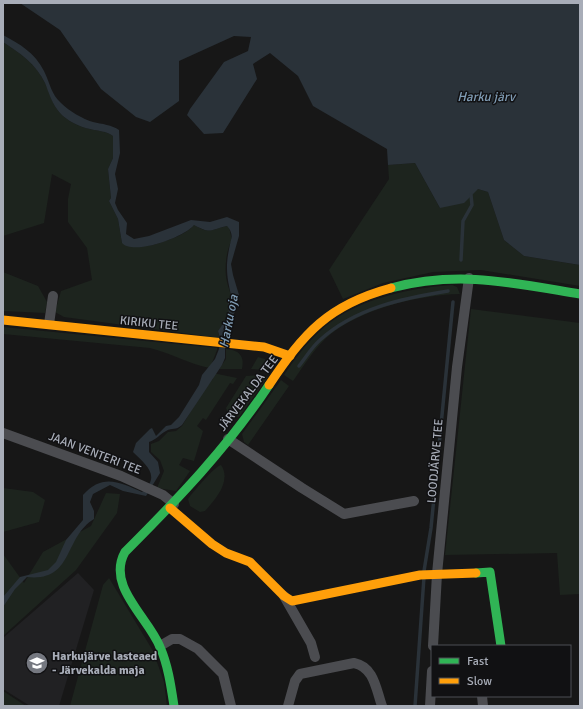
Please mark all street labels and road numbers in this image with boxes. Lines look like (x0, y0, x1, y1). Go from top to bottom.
street label: KIRIKU TEE (119, 313, 179, 334)
street label: JÄRVEKALDA TEE (215, 352, 282, 434)
street label: LOODJÄRVE TEE (424, 418, 447, 504)
street label: JAAN VENTERI TEE (46, 429, 143, 478)

